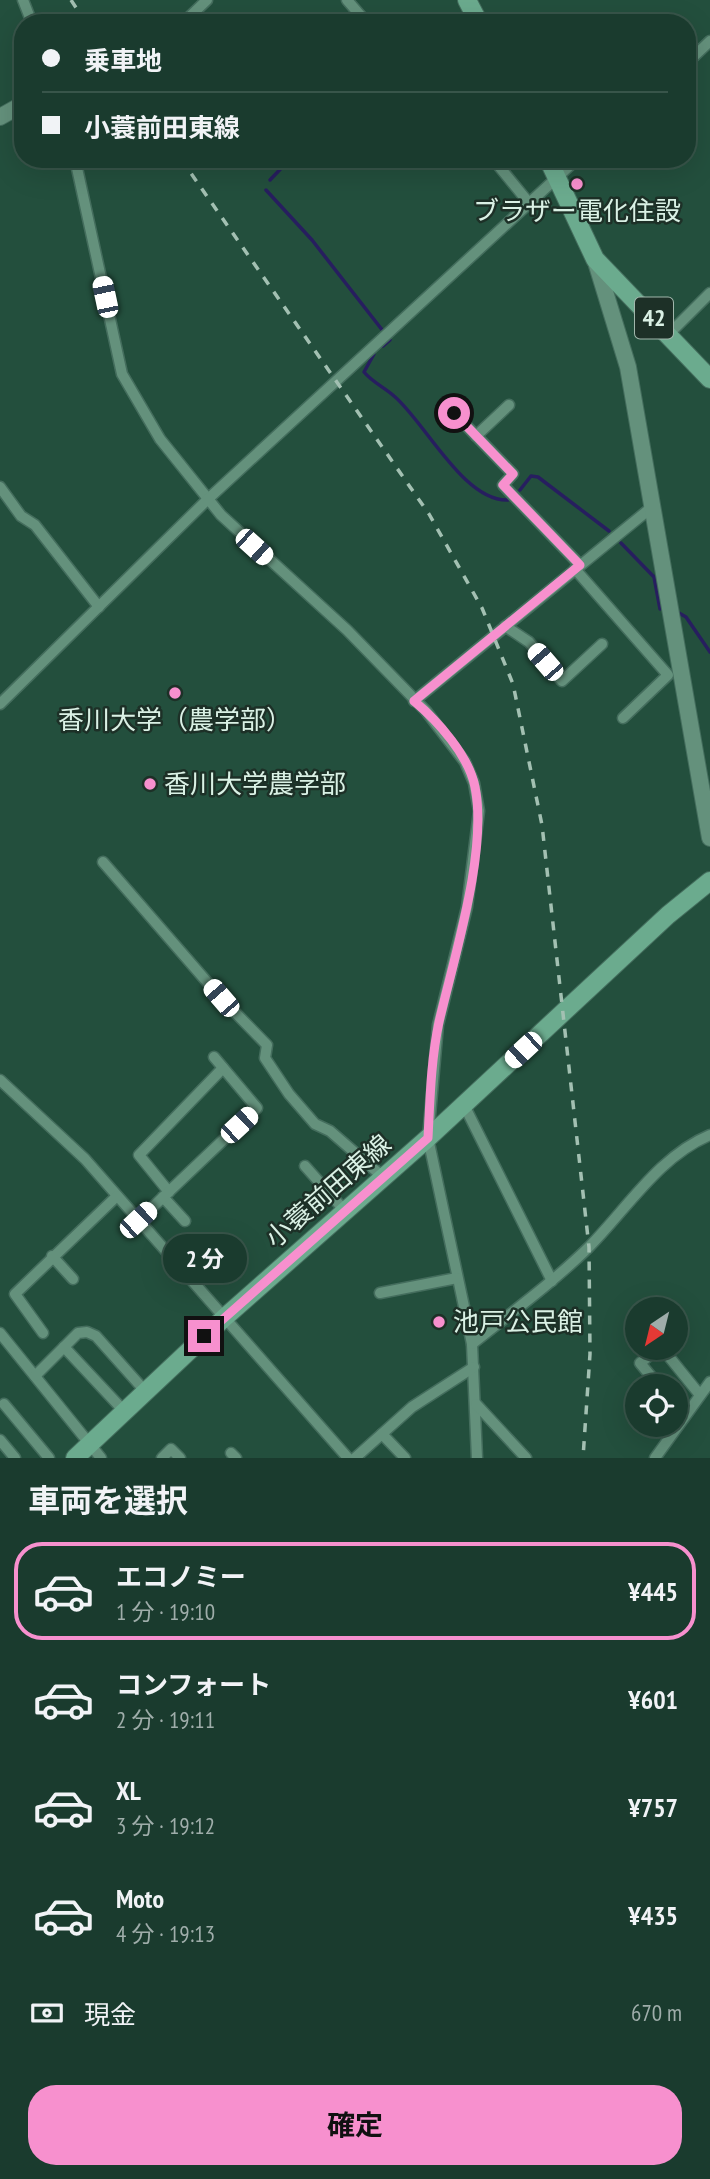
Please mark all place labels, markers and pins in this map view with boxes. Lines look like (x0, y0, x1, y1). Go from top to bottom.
marker: ブラザー電化住設 (569, 176, 585, 192)
place label: ブラザー電化住設 (473, 194, 681, 227)
marker: 香川大学（農学部） (167, 685, 183, 701)
place label: 香川大学（農学部） (58, 703, 292, 736)
place label: 香川大学農学部 (164, 767, 346, 800)
marker: 香川大学農学部 (142, 776, 158, 792)
place label: 池戸公民館 (453, 1305, 583, 1338)
marker: 池戸公民館 (431, 1314, 447, 1330)

